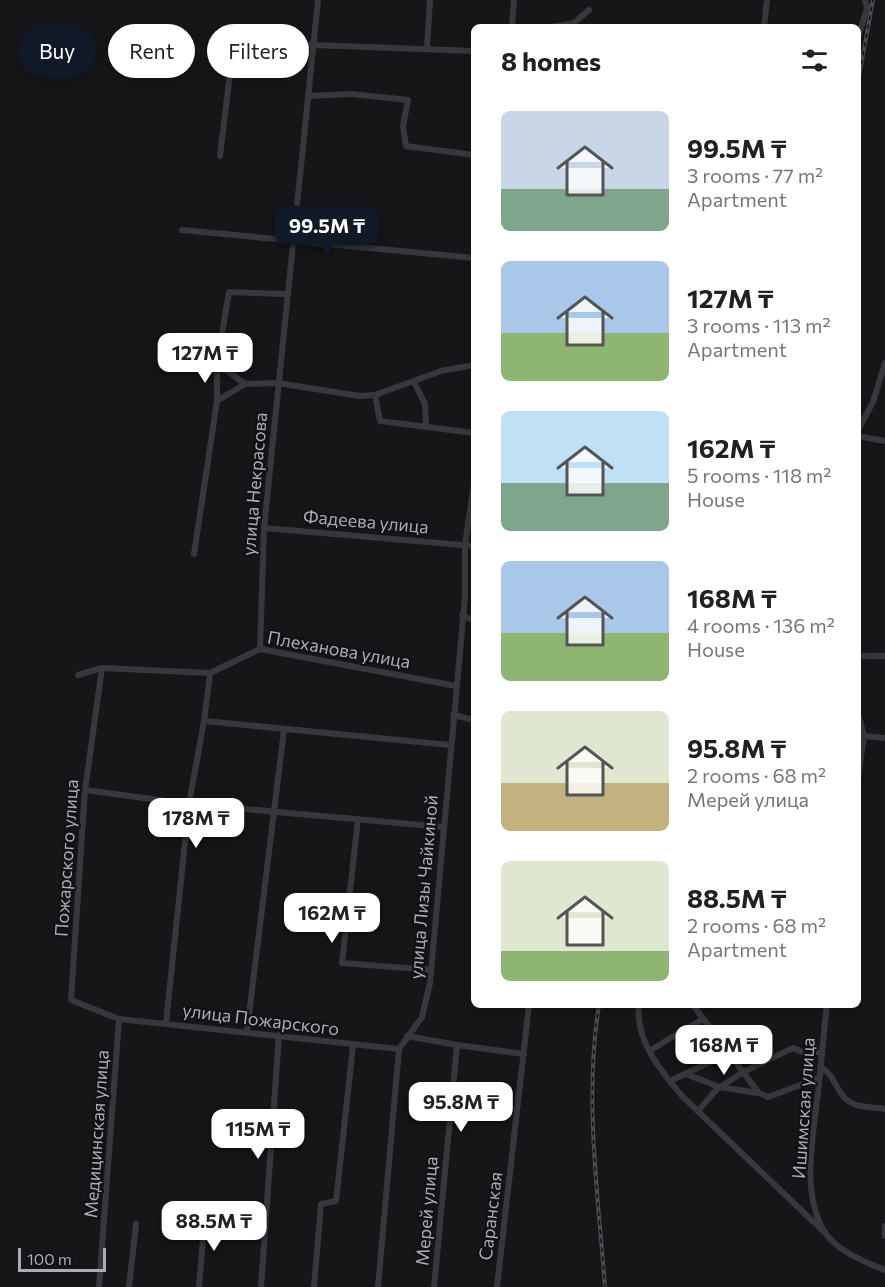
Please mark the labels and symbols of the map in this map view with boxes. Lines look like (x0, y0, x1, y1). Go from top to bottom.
pin: 99.5M ₸ (272, 206, 382, 257)
pin: 127M ₸ (156, 333, 254, 384)
street label: улица Некрасова (237, 411, 271, 557)
street label: Фадеева улица (302, 505, 430, 537)
street label: Плеханова улица (266, 626, 412, 672)
street label: Пожарского улица (50, 778, 82, 938)
street label: улица Лизы Чайкиной (404, 794, 442, 980)
pin: 178M ₸ (147, 798, 245, 849)
pin: 162M ₸ (283, 893, 381, 944)
street label: улица Пожарского (181, 998, 341, 1040)
pin: 168M ₸ (675, 1025, 773, 1076)
street label: Ишимская улица (787, 1037, 819, 1179)
street label: Медицинская улица (79, 1049, 113, 1219)
pin: 95.8M ₸ (406, 1082, 516, 1133)
pin: 115M ₸ (209, 1109, 307, 1160)
street label: Мерей улица (410, 1155, 442, 1267)
street label: Саранская (474, 1170, 506, 1262)
pin: 88.5M ₸ (159, 1201, 269, 1252)
scale bar (18, 1245, 106, 1272)

